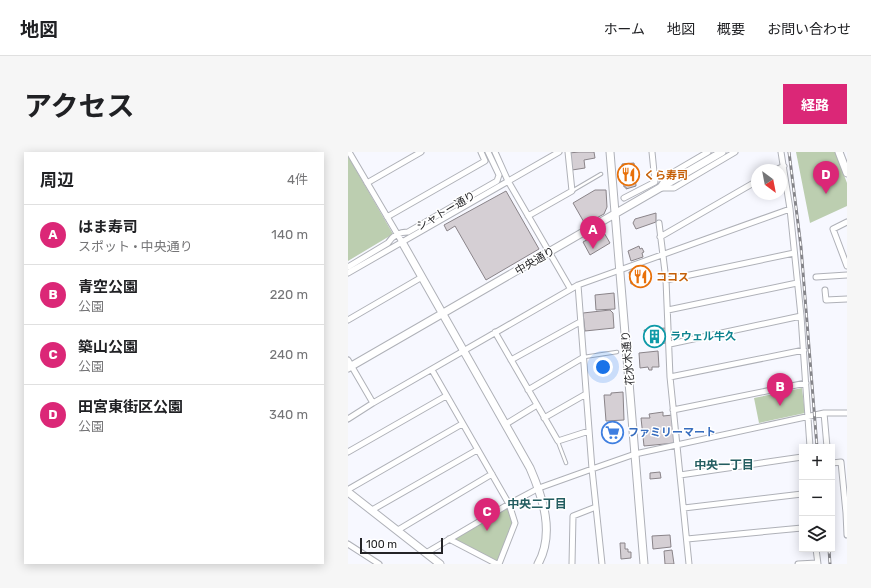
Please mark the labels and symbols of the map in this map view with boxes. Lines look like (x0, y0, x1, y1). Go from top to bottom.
pin: D (813, 161, 839, 194)
restaurant icon: くら寿司 (616, 162, 642, 188)
north arrow (751, 164, 787, 200)
place label: くら寿司 (644, 169, 688, 182)
street label: シャトー通り (414, 189, 478, 233)
pin: A (580, 216, 606, 249)
street label: 中央通り (513, 244, 557, 278)
restaurant icon: ココス (627, 264, 653, 290)
place label: ココス (656, 271, 689, 284)
building icon: ラウェル牛久 (642, 323, 668, 349)
street label: 花水木通り (619, 330, 637, 386)
place label: ラウェル牛久 (670, 330, 736, 343)
your location (593, 357, 613, 377)
pin: B (767, 373, 793, 406)
supermarket icon: ファミリーマート (599, 419, 625, 445)
place label: ファミリーマート (628, 426, 716, 439)
district label: 中央一丁目 (694, 458, 754, 472)
district label: 中央二丁目 (507, 497, 567, 511)
pin: C (474, 498, 500, 531)
scale bar (360, 536, 443, 555)

